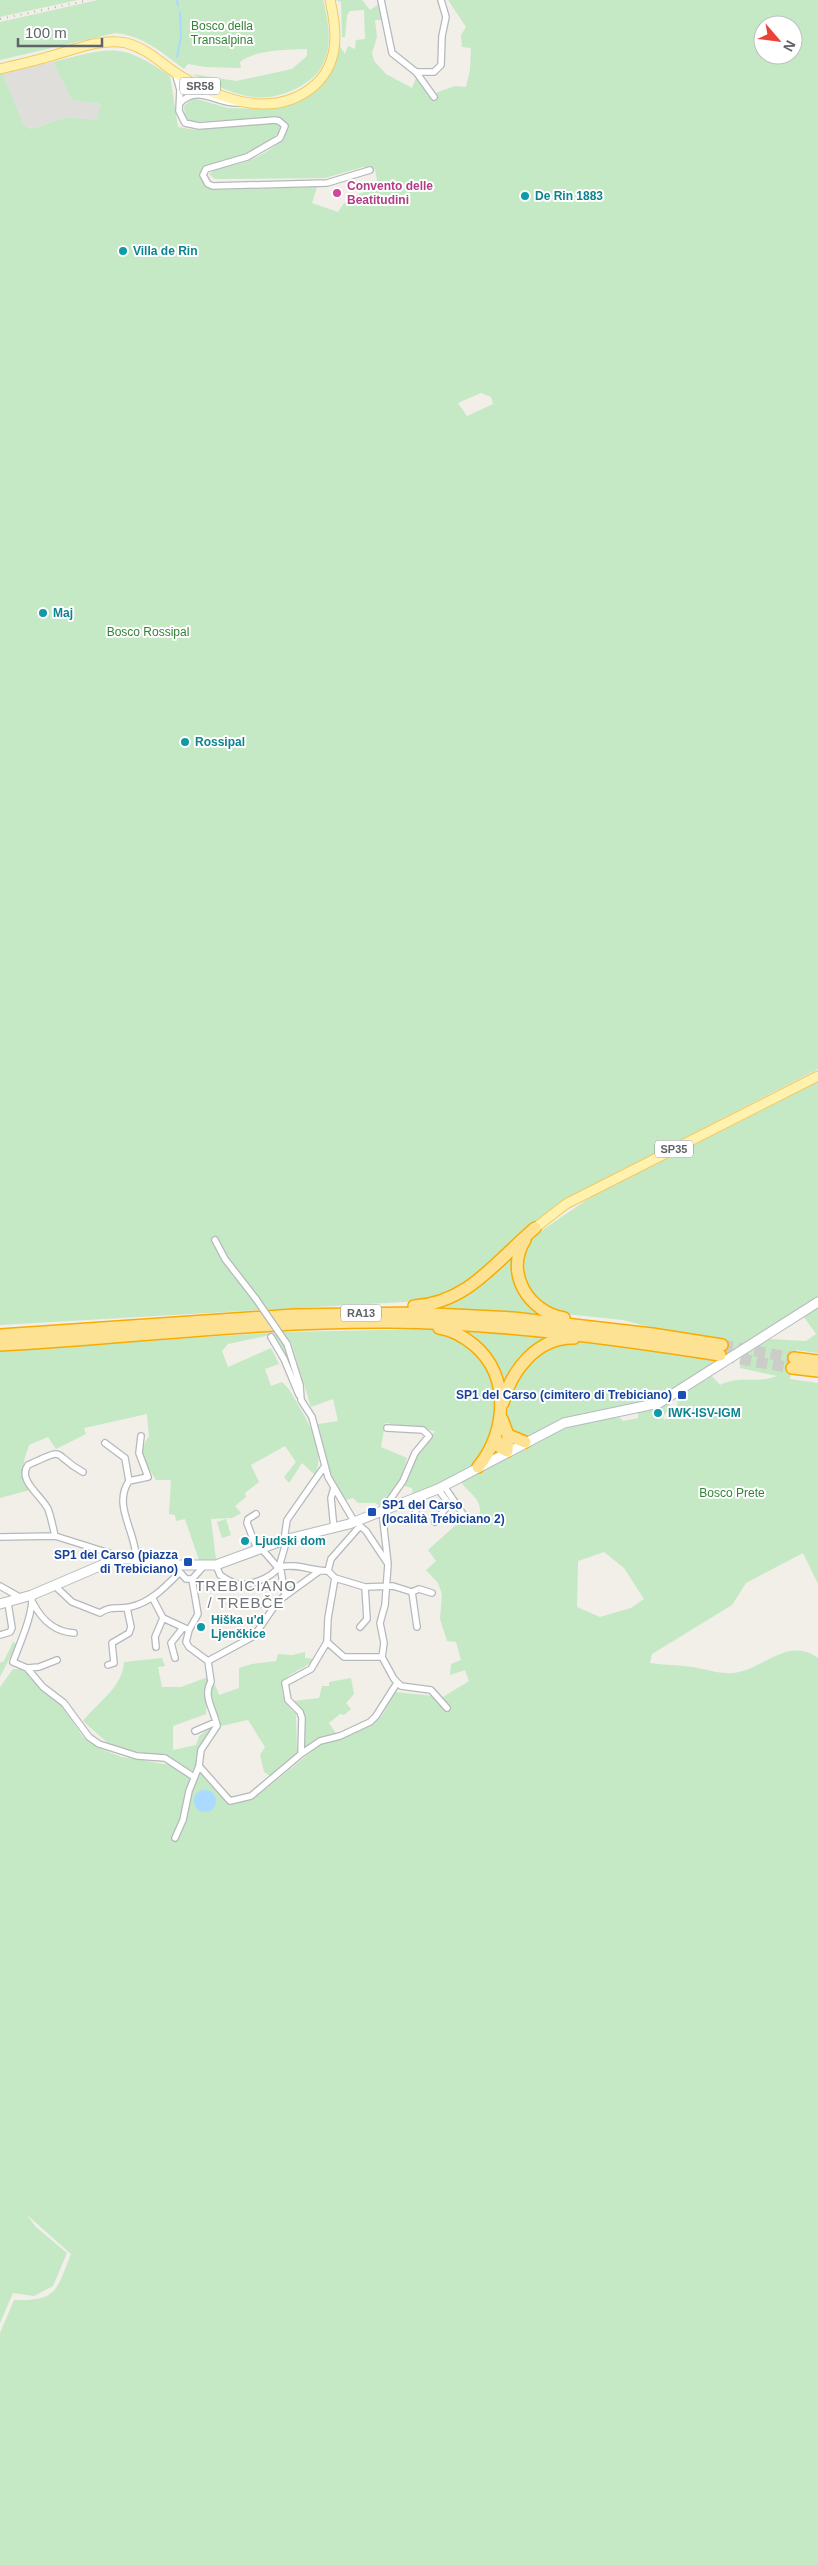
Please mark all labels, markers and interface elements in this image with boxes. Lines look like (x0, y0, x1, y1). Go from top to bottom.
scale bar (18, 15, 101, 47)
north arrow (753, 15, 803, 65)
park label: Bosco della Transalpina (191, 19, 253, 47)
text: 100 m (25, 24, 67, 41)
text: N (780, 38, 799, 54)
road number: SR58 (180, 78, 220, 94)
place label: Convento delle Beatitudini (347, 179, 433, 207)
marker: Convento delle Beatitudini (331, 187, 343, 199)
place label: De Rin 1883 (535, 189, 603, 203)
marker: De Rin 1883 (519, 190, 531, 202)
place label: Villa de Rin (133, 244, 197, 258)
marker: Villa de Rin (117, 245, 129, 257)
place label: Maj (53, 606, 73, 620)
marker: Maj (37, 607, 49, 619)
park label: Bosco Rossipal (107, 625, 189, 639)
place label: Rossipal (195, 735, 245, 749)
marker: Rossipal (179, 736, 191, 748)
road number: SP35 (655, 1140, 693, 1158)
road number: RA13 (341, 1305, 381, 1322)
place label: SP1 del Carso (cimitero di Trebiciano) (456, 1388, 672, 1402)
marker: SP1 del Carso (cimitero di Trebiciano) (676, 1389, 688, 1401)
place label: IWK-ISV-IGM (668, 1406, 741, 1420)
marker: IWK-ISV-IGM (652, 1407, 664, 1419)
park label: Bosco Prete (699, 1486, 765, 1500)
place label: SP1 del Carso (località Trebiciano 2) (382, 1498, 505, 1526)
marker: SP1 del Carso (località Trebiciano 2) (366, 1506, 378, 1518)
place label: Ljudski dom (255, 1534, 326, 1548)
marker: Ljudski dom (239, 1535, 251, 1547)
place label: SP1 del Carso (piazza di Trebiciano) (54, 1548, 178, 1576)
marker: SP1 del Carso (piazza di Trebiciano) (182, 1556, 194, 1568)
district label: TREBICIANO / TREBČE (195, 1577, 297, 1611)
place label: Hiška u'd Ljenčkice (211, 1613, 266, 1641)
marker: Hiška u'd Ljenčkice (195, 1621, 207, 1633)

